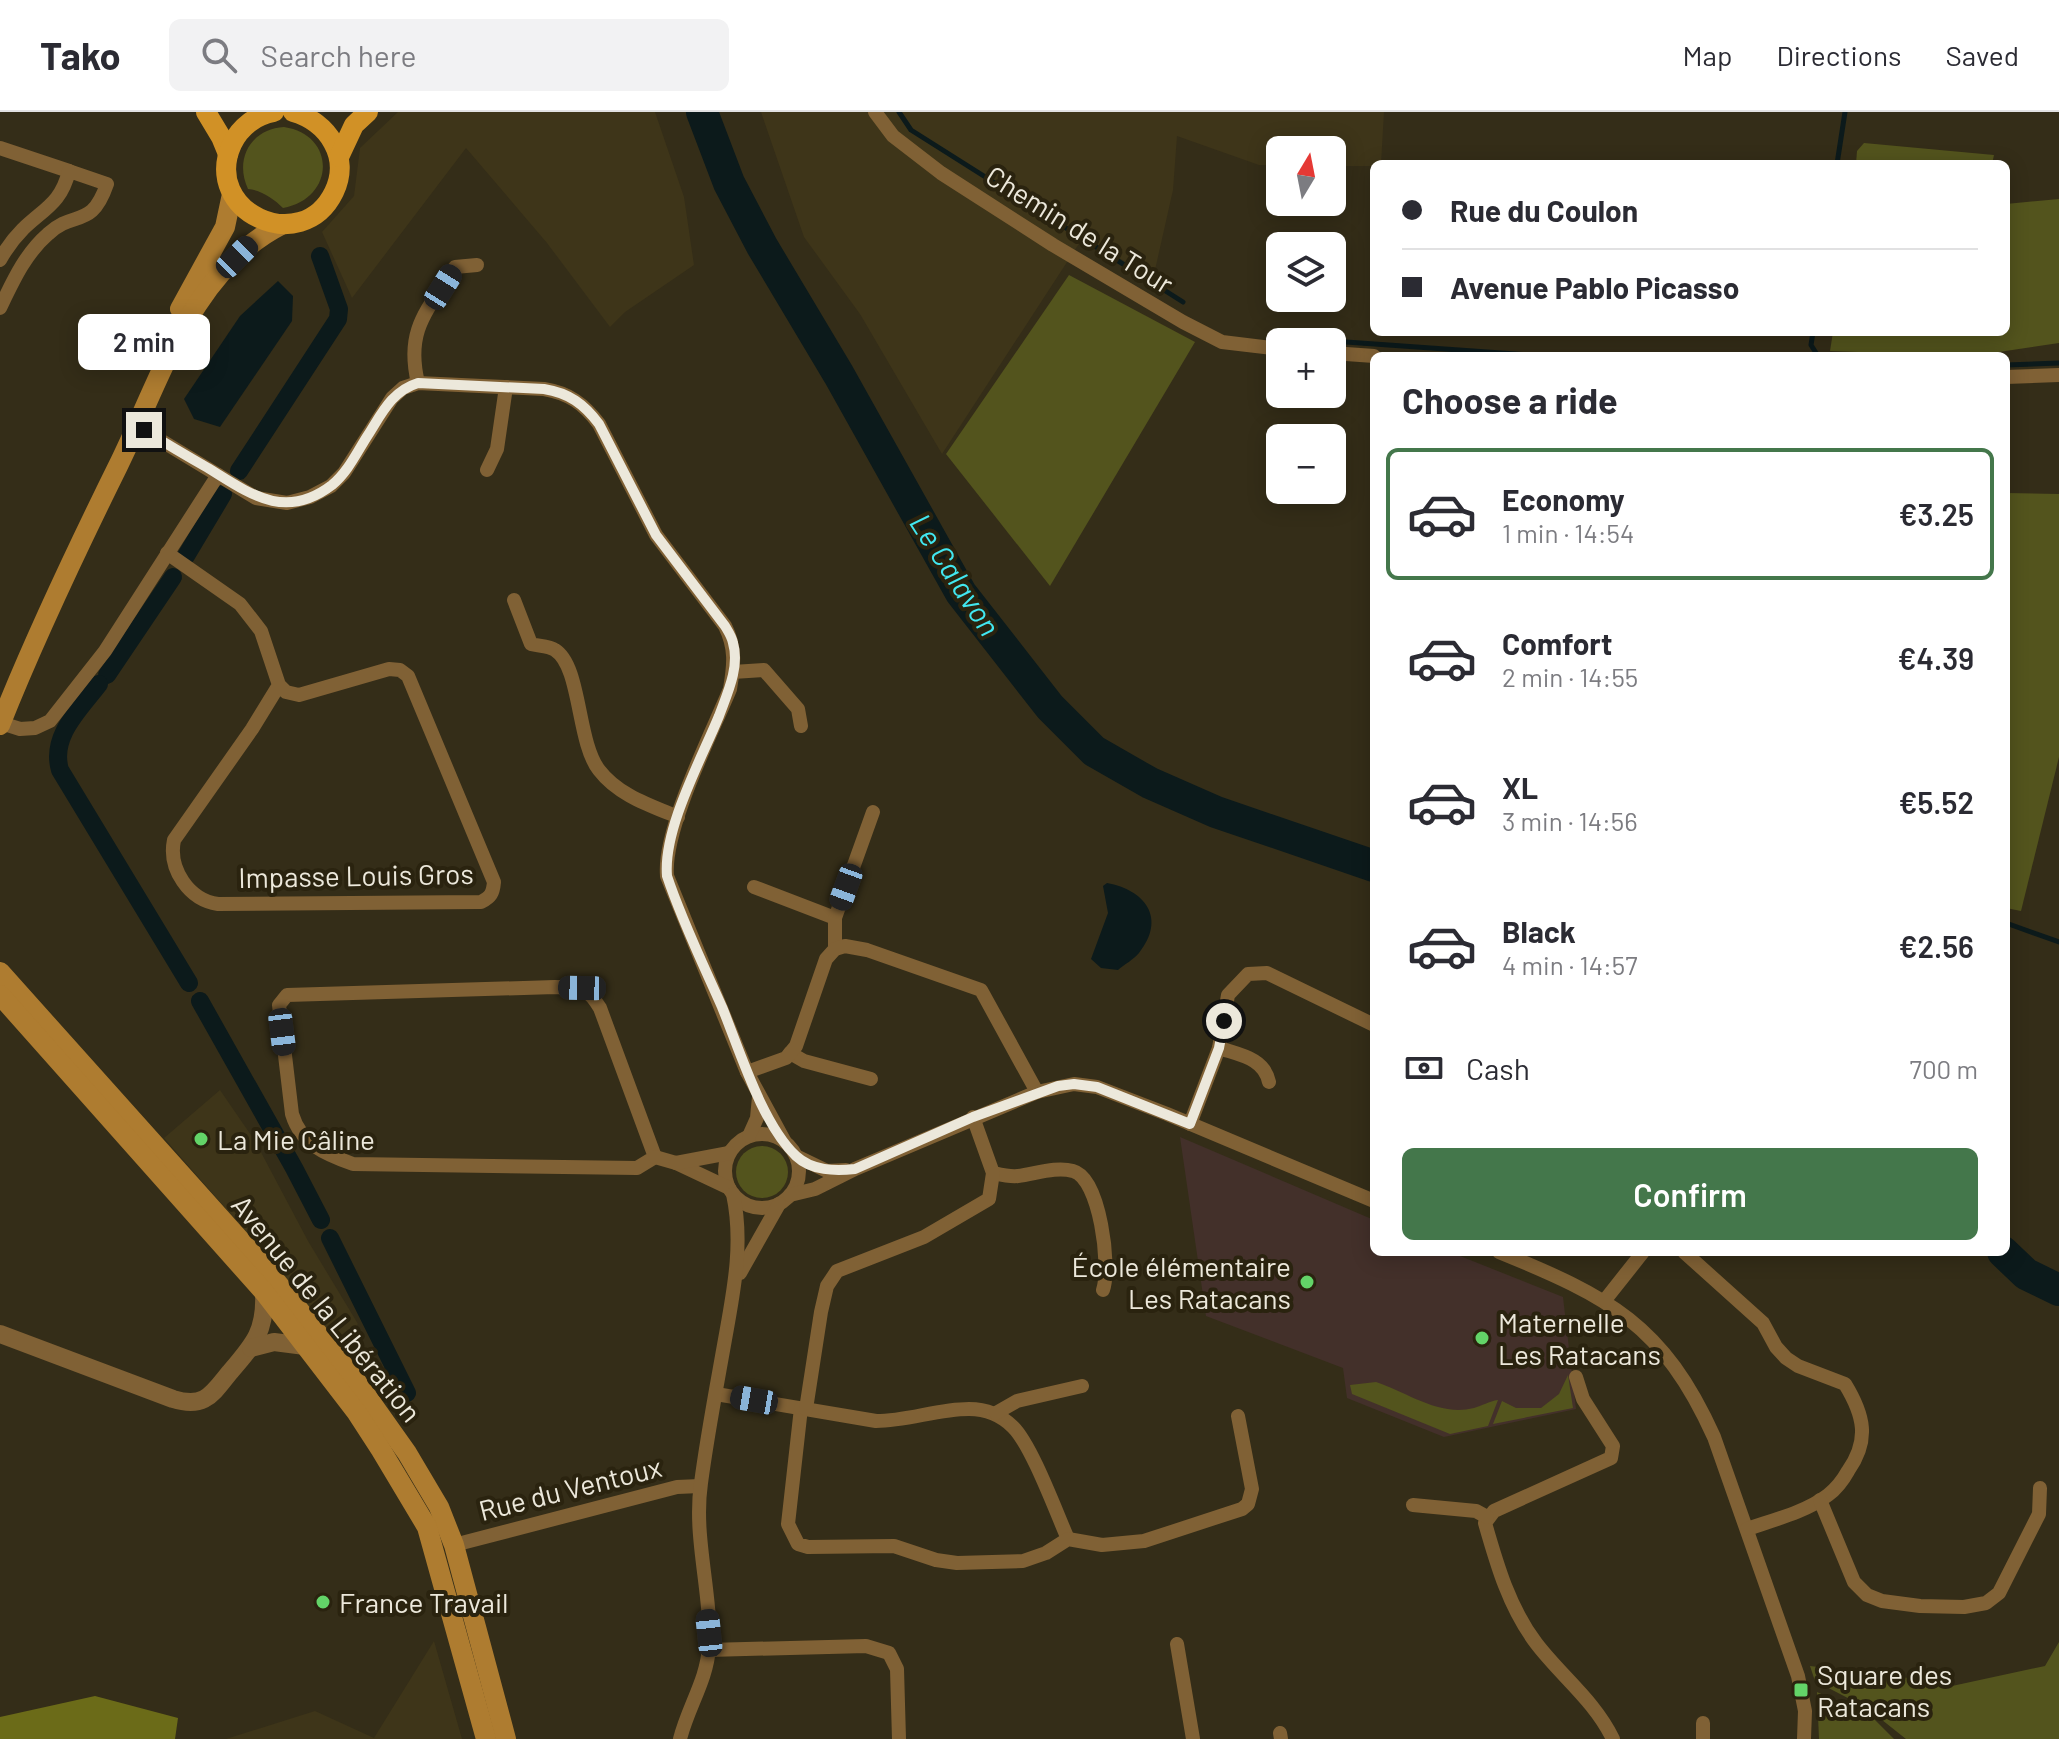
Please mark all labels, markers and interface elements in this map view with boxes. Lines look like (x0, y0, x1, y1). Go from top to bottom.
search box (169, 19, 729, 91)
text: Tako (40, 32, 121, 78)
icon: search (197, 33, 241, 77)
text: Search here (261, 37, 417, 73)
text: Map (1683, 38, 1732, 72)
text: Directions (1776, 38, 1902, 72)
text: Saved (1946, 38, 2019, 72)
north arrow (1266, 136, 1346, 216)
map controls (1266, 136, 1346, 504)
street label: Chemin de la Tour (980, 158, 1180, 300)
text: Rue du Coulon (1450, 192, 1638, 228)
car (212, 232, 262, 282)
button: layers (1266, 232, 1346, 312)
car (420, 260, 466, 314)
text: Avenue Pablo Picasso (1450, 269, 1739, 305)
callout: 2 min (78, 314, 210, 370)
text: 2 min (113, 326, 175, 357)
button: + (1266, 328, 1346, 408)
text: Choose a ride (1402, 378, 1618, 421)
route end (126, 412, 162, 448)
button: − (1266, 424, 1346, 504)
icon: car (1406, 478, 1478, 550)
text: Economy (1502, 481, 1625, 517)
text: €3.25 (1898, 496, 1974, 532)
water label: Le Calavon (903, 506, 1009, 642)
text: 1 min · 14:54 (1502, 517, 1634, 548)
icon: car (1406, 622, 1478, 694)
text: Comfort (1502, 625, 1612, 661)
text: €4.39 (1897, 640, 1974, 676)
text: 2 min · 14:55 (1502, 661, 1638, 692)
icon: car (1406, 766, 1478, 838)
text: XL (1502, 769, 1538, 805)
text: €5.52 (1898, 784, 1974, 820)
text: 3 min · 14:56 (1502, 805, 1638, 836)
street label: Impasse Louis Gros (238, 856, 474, 894)
car (827, 860, 865, 914)
icon: car (1406, 910, 1478, 982)
text: Black (1502, 913, 1576, 949)
text: €2.56 (1898, 928, 1974, 964)
text: 4 min · 14:57 (1502, 949, 1637, 980)
car (558, 976, 606, 1000)
route start (1206, 1003, 1242, 1039)
car (267, 1007, 297, 1057)
icon: cash (1402, 1046, 1446, 1090)
text: Cash (1466, 1050, 1530, 1086)
text: 700 m (1910, 1053, 1978, 1084)
place label: La Mie Câline (217, 1122, 375, 1156)
marker: La Mie Câline (192, 1130, 210, 1148)
button: Confirm (1402, 1148, 1978, 1240)
street label: Avenue de la Libération (225, 1188, 429, 1428)
place label: École élémentaire Les Ratacans (1071, 1249, 1291, 1315)
marker: École élémentaire Les Ratacans (1298, 1273, 1316, 1291)
place label: Maternelle Les Ratacans (1498, 1305, 1661, 1371)
marker: Maternelle Les Ratacans (1473, 1329, 1491, 1347)
car (728, 1384, 780, 1416)
street label: Rue du Ventoux (475, 1449, 665, 1527)
place label: France Travail (339, 1585, 509, 1619)
marker: France Travail (314, 1593, 332, 1611)
car (695, 1608, 723, 1658)
place label: Square des Ratacans (1817, 1657, 1952, 1723)
marker: Square des Ratacans (1792, 1681, 1810, 1699)

